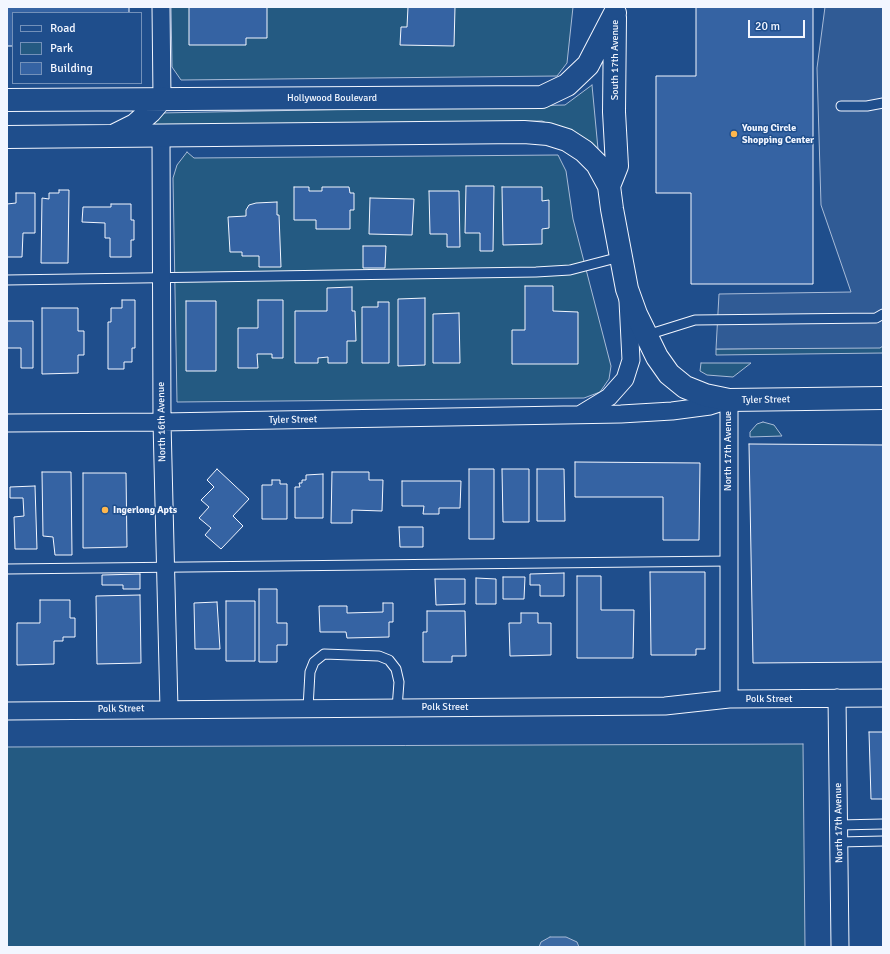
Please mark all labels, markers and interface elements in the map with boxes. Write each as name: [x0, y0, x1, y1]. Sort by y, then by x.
legend: [12, 12, 142, 84]
scale bar: [750, 12, 807, 38]
text: 20 m: [755, 19, 780, 34]
street label: South 17th Avenue: [609, 20, 621, 100]
text: Road: [50, 21, 76, 36]
text: Park: [50, 41, 73, 56]
text: Building: [50, 61, 93, 76]
street label: Hollywood Boulevard: [287, 92, 377, 104]
place label: Young Circle Shopping Center: [742, 122, 814, 146]
marker: Young Circle Shopping Center: [729, 129, 739, 139]
street label: North 16th Avenue: [155, 382, 169, 462]
street label: Tyler Street: [742, 394, 790, 406]
street label: North 17th Avenue: [722, 411, 734, 491]
street label: Tyler Street: [269, 414, 317, 426]
place label: Ingerlong Apts: [113, 504, 177, 516]
marker: Ingerlong Apts: [100, 505, 110, 515]
street label: Polk Street: [746, 693, 792, 705]
street label: Polk Street: [422, 701, 468, 713]
street label: Polk Street: [97, 703, 145, 715]
street label: North 17th Avenue: [832, 783, 846, 863]

